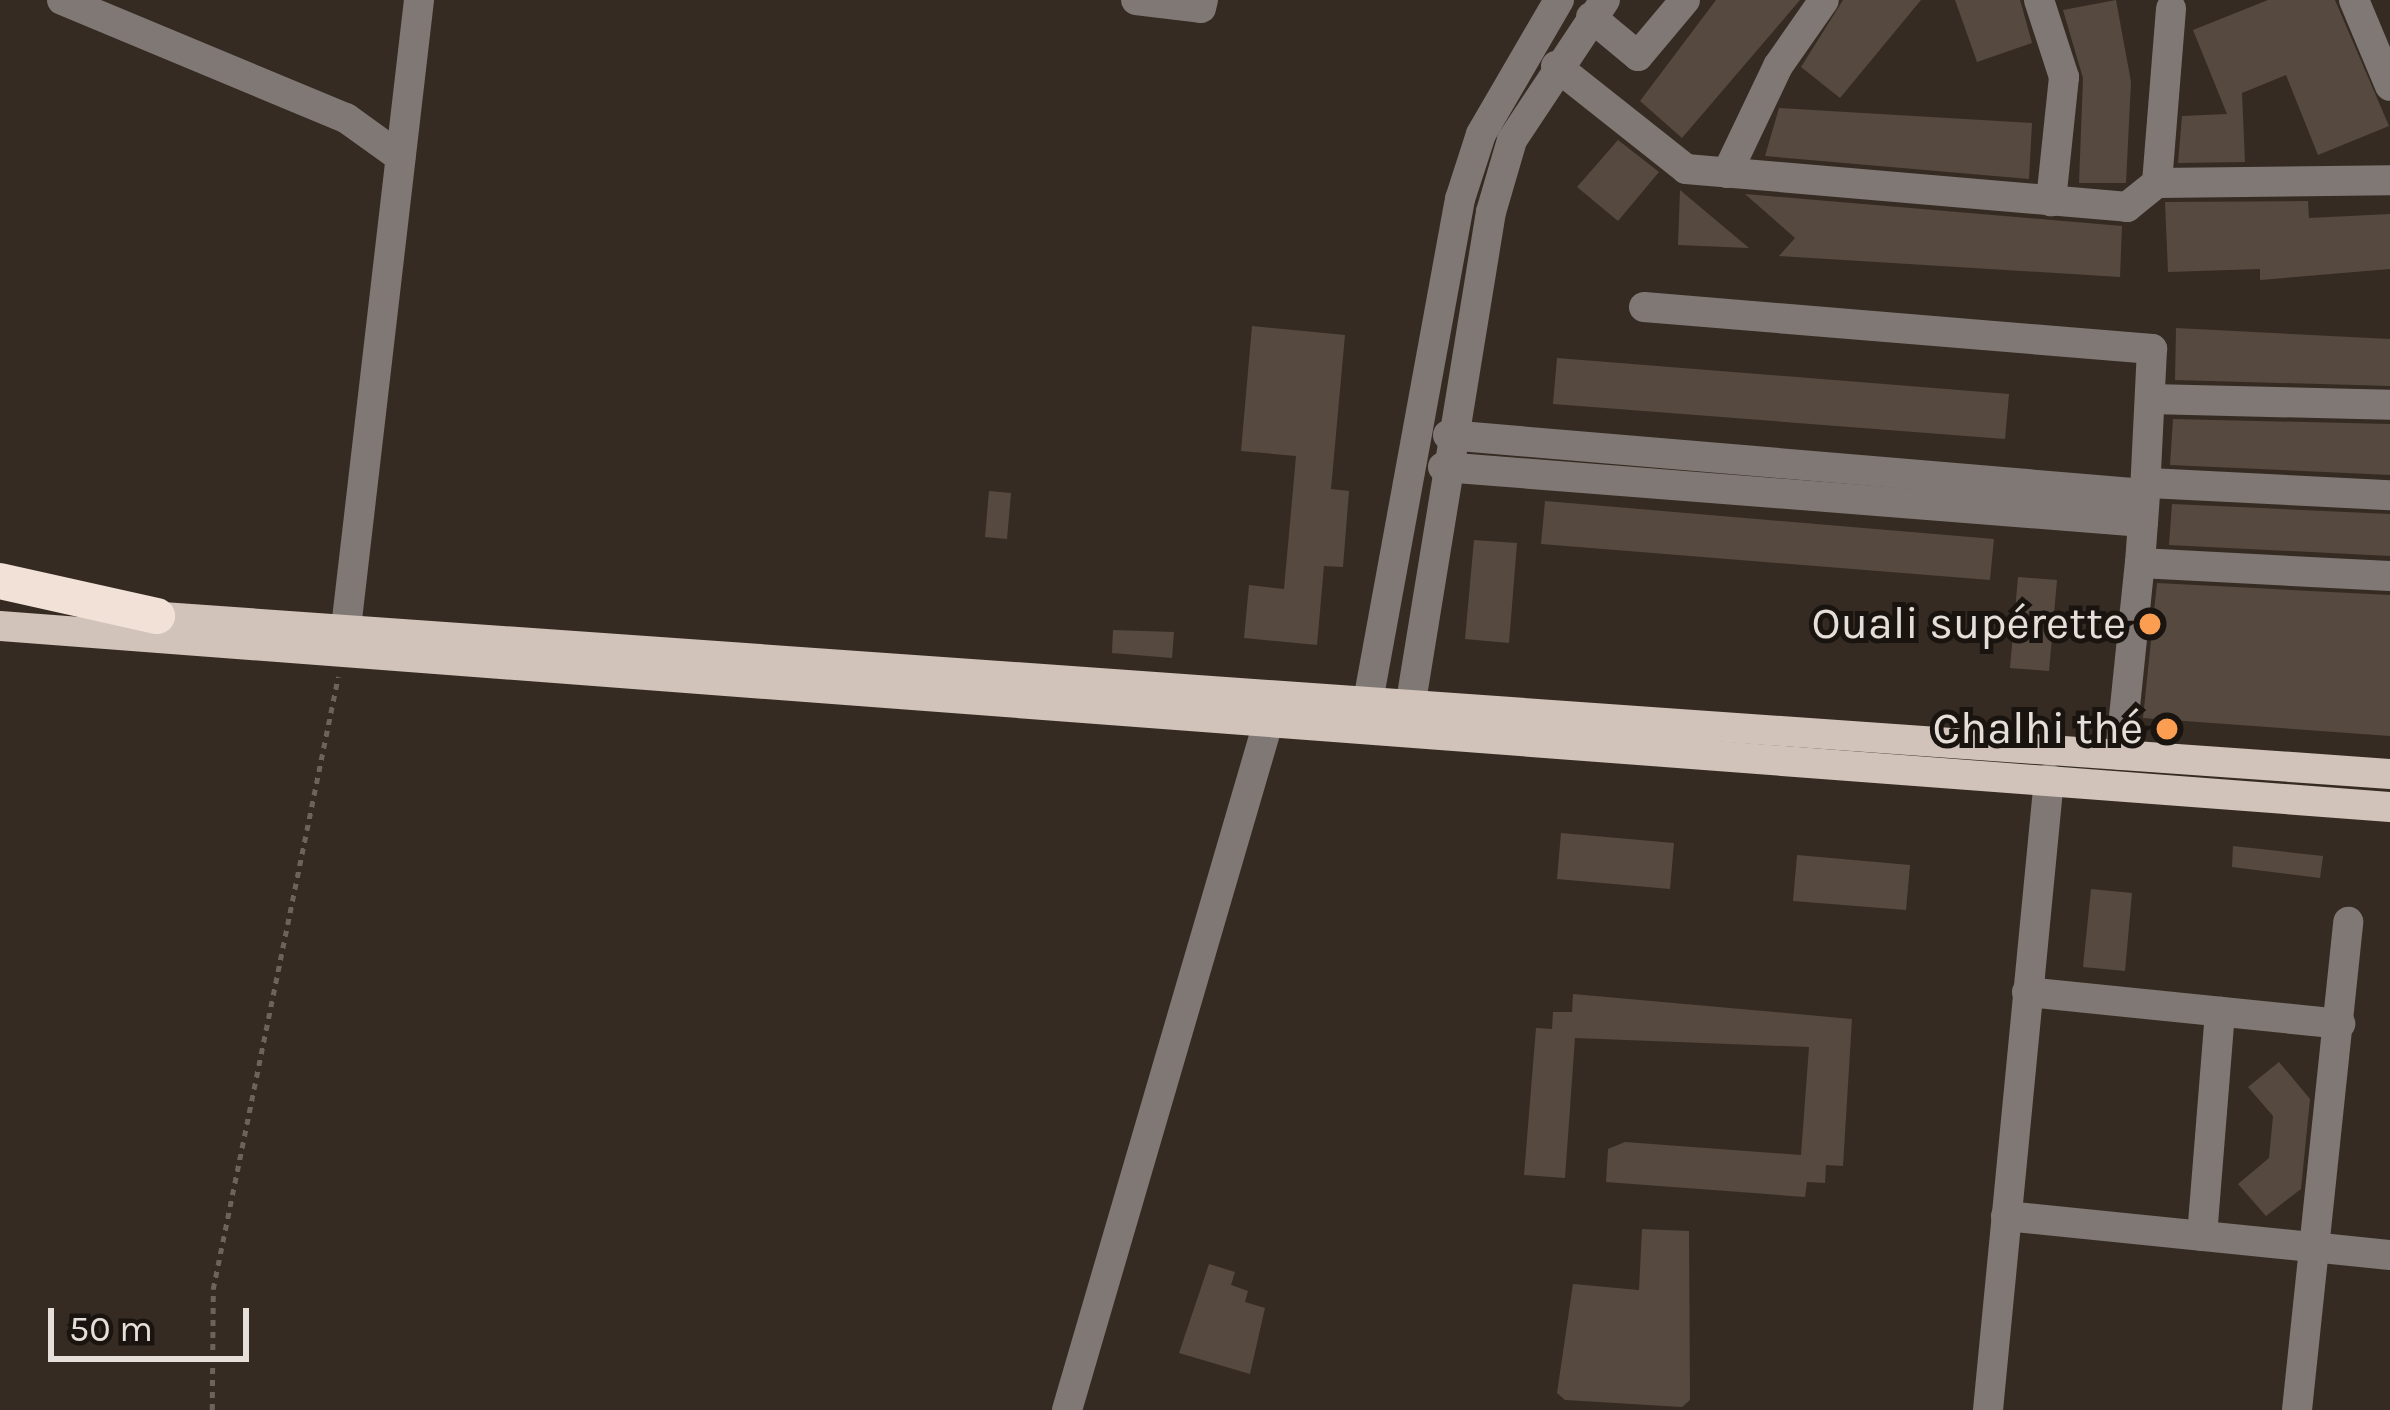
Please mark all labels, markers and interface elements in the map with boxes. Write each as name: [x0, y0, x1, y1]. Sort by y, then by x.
place label: Ouali supérette: [1812, 597, 2126, 651]
marker: Ouali supérette: [2137, 611, 2163, 637]
place label: Chalhi thé: [1932, 702, 2143, 756]
marker: Chalhi thé: [2154, 716, 2180, 742]
scale bar: [54, 1284, 255, 1358]
text: 50 m: [69, 1308, 153, 1350]

